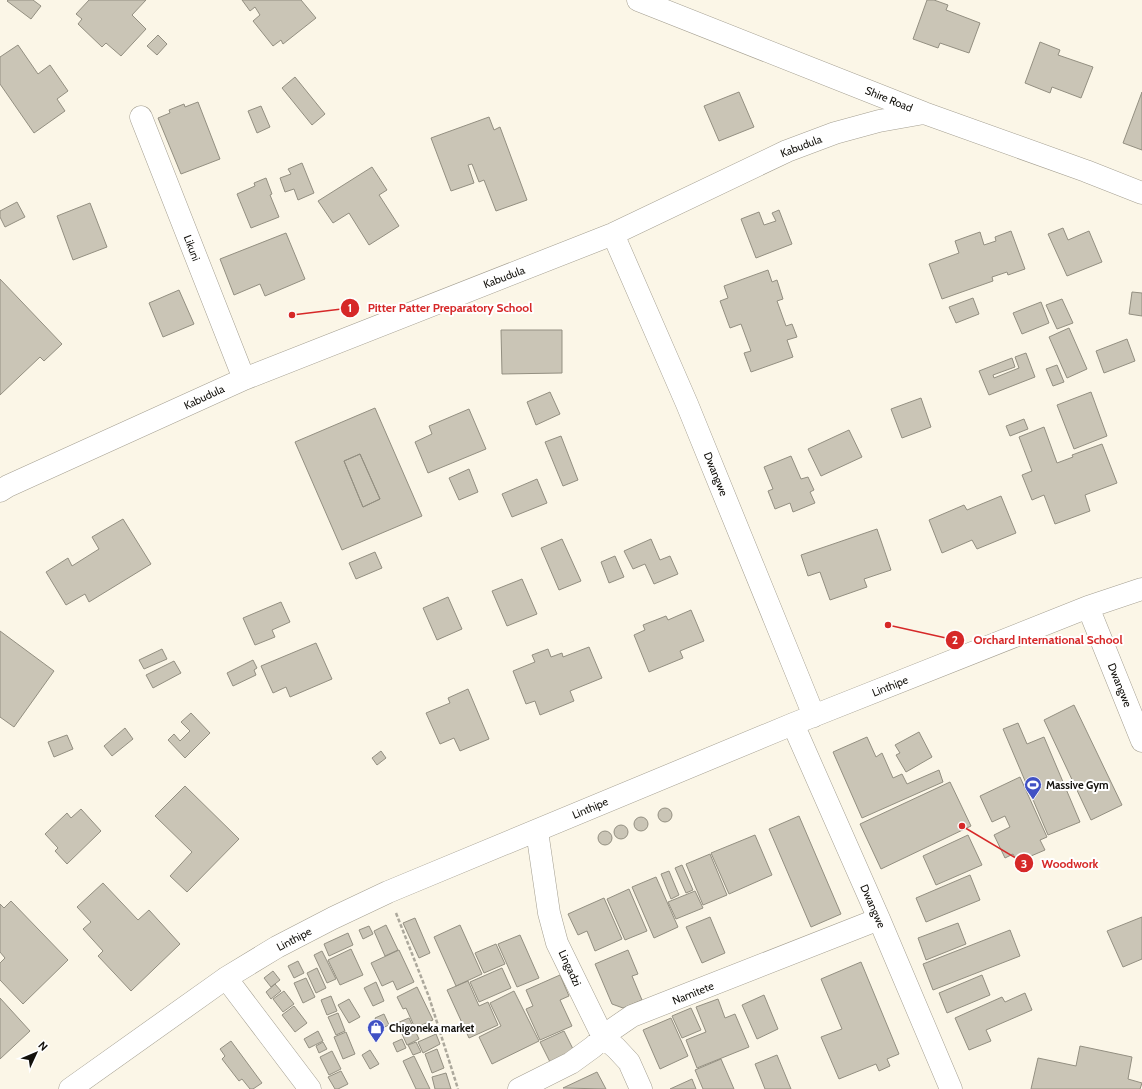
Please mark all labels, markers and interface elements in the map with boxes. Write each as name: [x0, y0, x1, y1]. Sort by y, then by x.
street label: Shire Road: [863, 83, 915, 115]
street label: Kabudula: [778, 131, 824, 160]
street label: Likuni: [181, 233, 203, 263]
street label: Kabudula: [481, 262, 527, 291]
callout: Pitter Patter Preparatory School: [340, 296, 541, 320]
text: 1: [348, 300, 352, 315]
text: Pitter Patter Preparatory School: [368, 300, 532, 315]
street label: Kabudula: [181, 381, 227, 412]
street label: Dwangwe: [701, 450, 731, 498]
callout: Orchard International School: [945, 628, 1130, 652]
text: 2: [952, 632, 958, 647]
text: Orchard International School: [973, 632, 1123, 647]
street label: Dwangwe: [1105, 661, 1135, 709]
street label: Linthipe: [870, 672, 910, 700]
sports icon: Massive Gym: [1023, 775, 1043, 800]
place label: Massive Gym: [1046, 778, 1109, 792]
street label: Linthipe: [570, 794, 610, 822]
callout: Woodwork: [1014, 851, 1107, 875]
text: 3: [1021, 856, 1027, 871]
text: Woodwork: [1042, 856, 1099, 871]
street label: Dwangwe: [857, 882, 889, 930]
street label: Linthipe: [274, 924, 314, 954]
street label: Lingadzi: [556, 948, 584, 988]
street label: Namitete: [670, 978, 716, 1008]
shop icon: Chigoneka market: [366, 1018, 386, 1043]
place label: Chigoneka market: [389, 1021, 475, 1035]
north arrow: [16, 1033, 56, 1073]
text: N: [35, 1038, 51, 1054]

